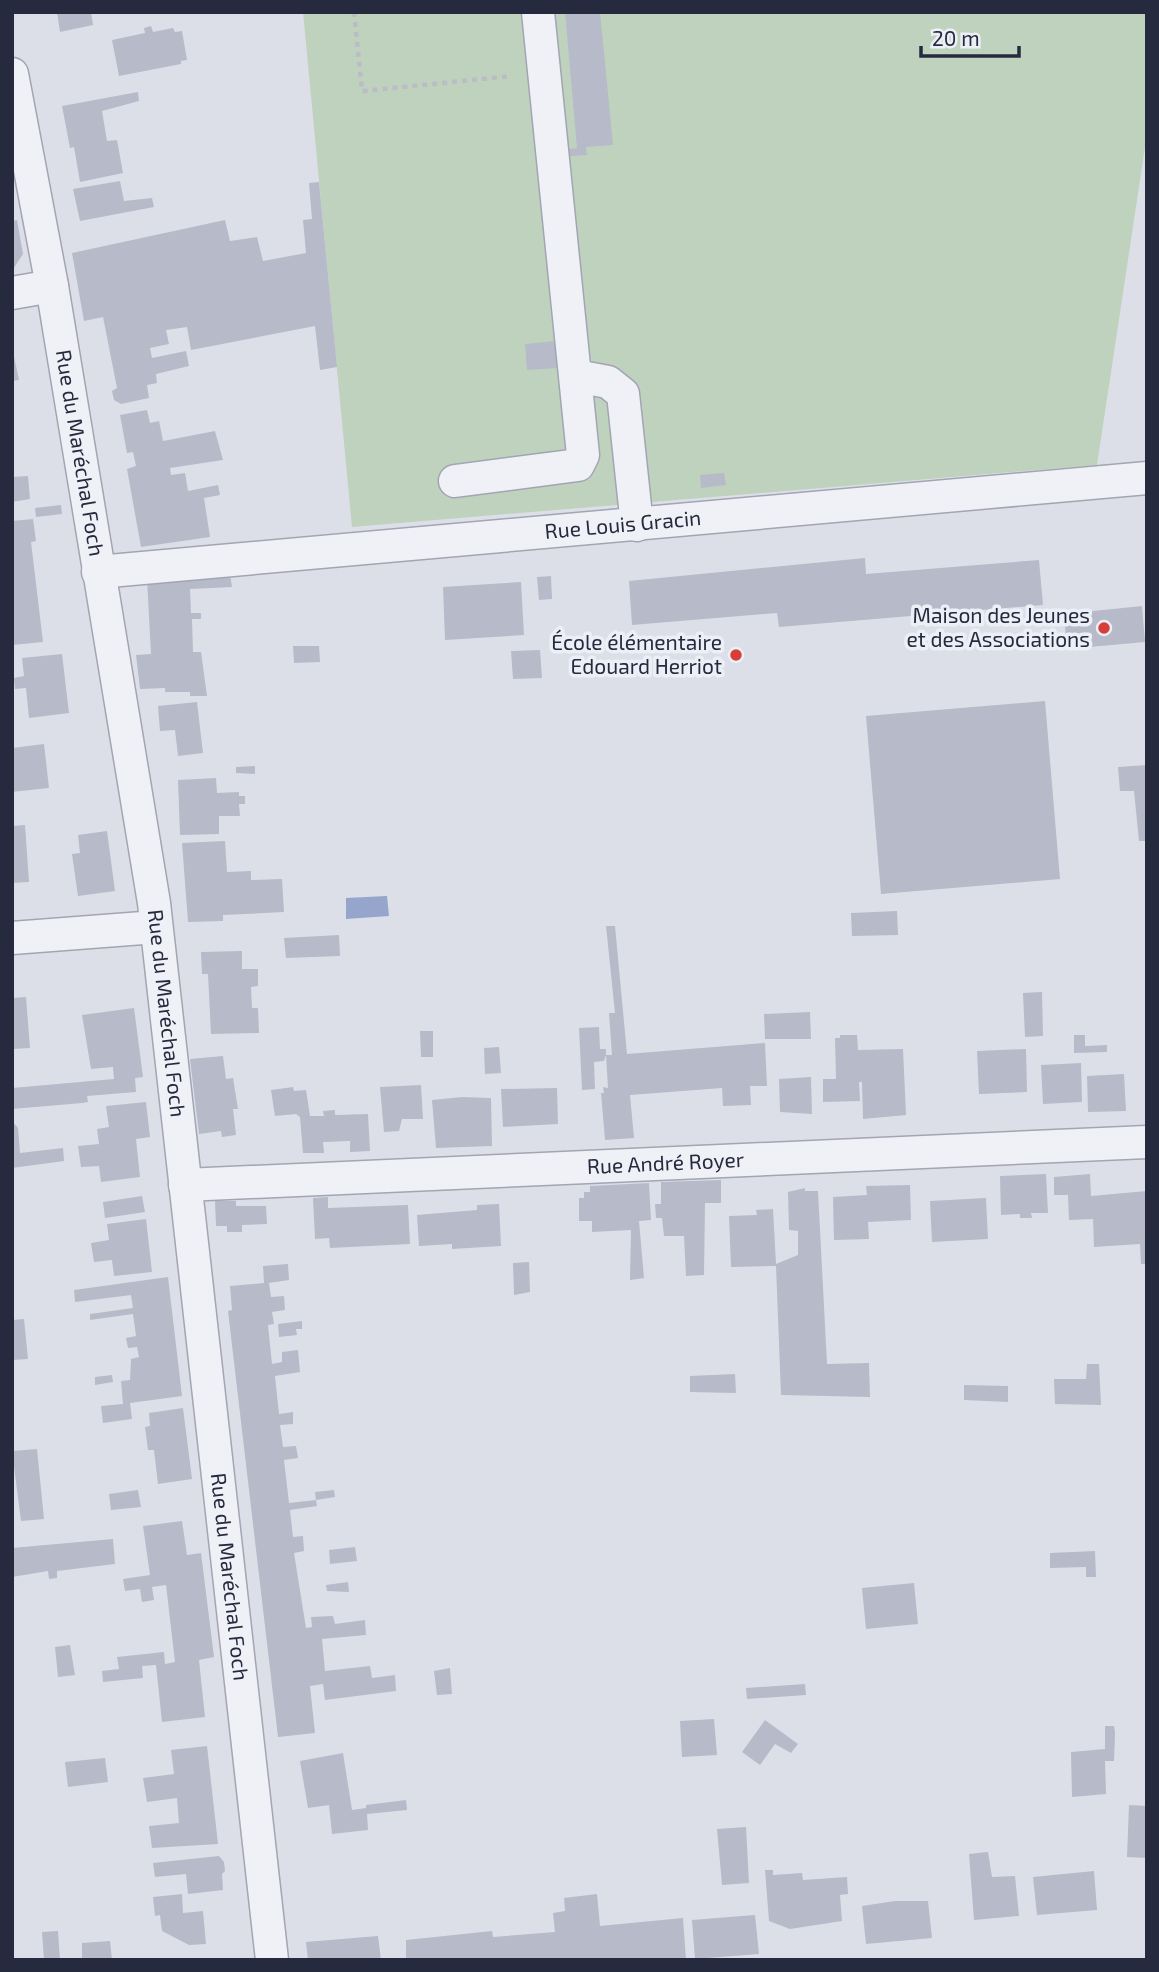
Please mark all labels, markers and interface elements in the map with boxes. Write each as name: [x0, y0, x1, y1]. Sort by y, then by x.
scale bar: [921, 14, 1019, 58]
text: 20 m: [932, 25, 980, 50]
street label: Rue du Maréchal Foch: [52, 348, 110, 558]
street label: Rue Louis Gracin: [543, 504, 702, 543]
place label: Maison des Jeunes et des Associations: [907, 602, 1090, 651]
marker: Maison des Jeunes et des Associations: [1096, 620, 1112, 636]
place label: École élémentaire Edouard Herriot: [551, 629, 722, 678]
marker: École élémentaire Edouard Herriot: [728, 647, 744, 663]
street label: Rue du Maréchal Foch: [144, 908, 192, 1118]
street label: Rue André Royer: [586, 1146, 745, 1178]
street label: Rue du Maréchal Foch: [207, 1471, 255, 1682]

